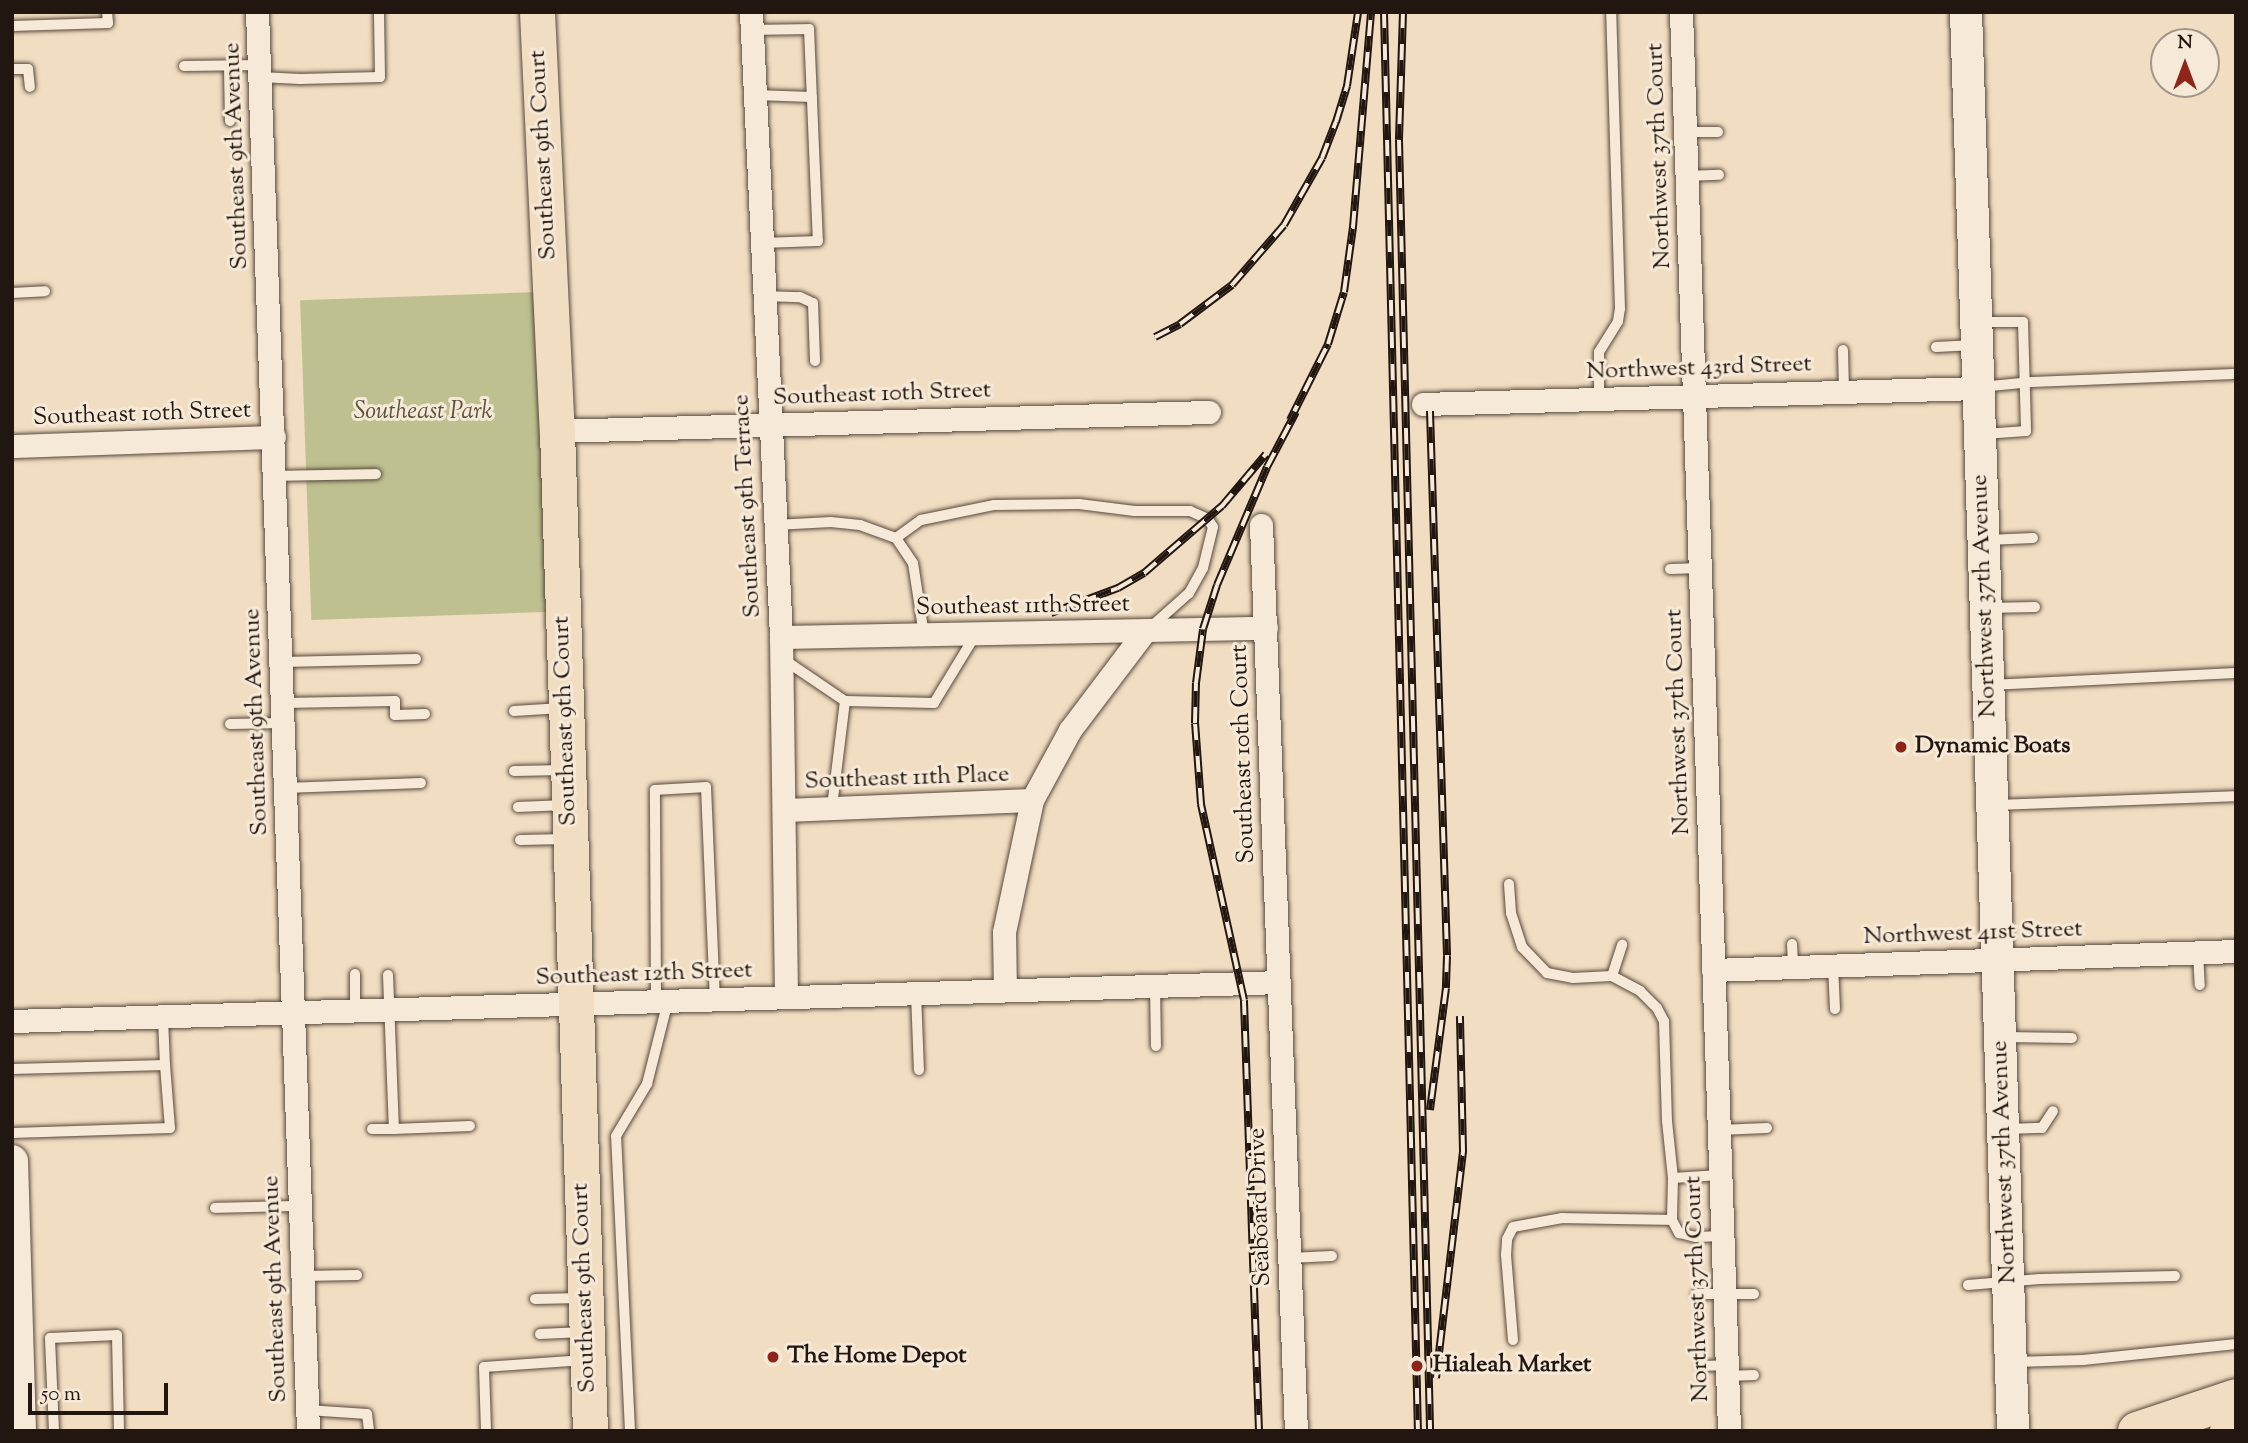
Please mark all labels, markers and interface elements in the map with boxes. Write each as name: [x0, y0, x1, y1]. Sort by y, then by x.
north arrow: [2150, 28, 2220, 98]
text: N: [2177, 30, 2193, 57]
street label: Southeast 9th Avenue: [219, 42, 255, 270]
street label: Northwest 37th Court: [1642, 42, 1678, 270]
street label: Southeast 9th Court: [524, 49, 564, 261]
street label: Northwest 43rd Street: [1586, 351, 1812, 387]
street label: Southeast 10th Street: [772, 377, 992, 413]
street label: Southeast 9th Terrace: [728, 393, 768, 619]
street label: Southeast 10th Street: [32, 397, 252, 433]
park label: Southeast Park: [354, 399, 492, 427]
street label: Northwest 37th Avenue: [1966, 474, 2004, 718]
street label: Southeast 11th Street: [916, 591, 1130, 623]
street label: Southeast 9th Avenue: [239, 608, 275, 836]
street label: Northwest 37th Court: [1661, 608, 1697, 836]
street label: Southeast 9th Court: [548, 616, 584, 826]
street label: Southeast 10th Court: [1226, 644, 1262, 864]
place label: Dynamic Boats: [1915, 733, 2070, 761]
marker: Dynamic Boats: [1893, 739, 1909, 755]
street label: Southeast 11th Place: [804, 761, 1010, 797]
street label: Northwest 41st Street: [1863, 916, 2083, 952]
street label: Southeast 12th Street: [535, 957, 753, 993]
street label: Northwest 37th Avenue: [1986, 1040, 2024, 1284]
street label: Seaboard Drive: [1244, 1127, 1278, 1287]
street label: Southeast 9th Avenue: [258, 1175, 294, 1403]
street label: Northwest 37th Court: [1680, 1175, 1716, 1403]
street label: Southeast 9th Court: [567, 1183, 603, 1393]
place label: The Home Depot: [787, 1343, 967, 1371]
marker: The Home Depot: [765, 1349, 781, 1365]
place label: Hialeah Market: [1433, 1352, 1591, 1380]
marker: Hialeah Market: [1407, 1356, 1427, 1376]
scale bar: [32, 1370, 172, 1414]
text: 50 m: [41, 1380, 81, 1410]

